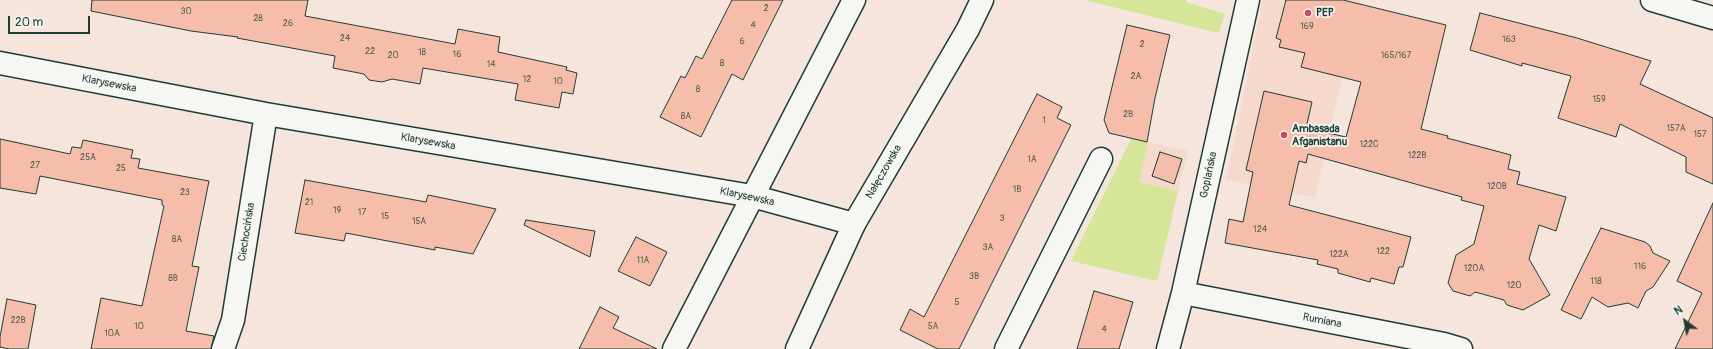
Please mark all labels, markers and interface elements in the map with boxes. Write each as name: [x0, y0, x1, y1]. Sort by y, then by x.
house number: 2: [763, 4, 769, 14]
place label: PEP: [1316, 6, 1334, 20]
house number: 30: [180, 7, 192, 17]
scale bar: [10, 8, 92, 34]
marker: PEP: [1303, 8, 1313, 18]
house number: 28: [253, 14, 263, 24]
text: 20 m: [15, 15, 43, 30]
house number: 26: [283, 19, 293, 29]
house number: 4: [750, 21, 756, 31]
house number: 169: [1300, 22, 1314, 32]
house number: 24: [340, 34, 350, 44]
house number: 163: [1502, 35, 1516, 45]
house number: 6: [739, 37, 745, 47]
house number: 2: [1139, 40, 1145, 50]
house number: 22: [365, 47, 375, 57]
house number: 18: [418, 48, 426, 58]
house number: 16: [453, 50, 461, 60]
house number: 20: [387, 51, 399, 61]
house number: 165/167: [1381, 51, 1411, 61]
house number: 8: [720, 59, 724, 69]
house number: 14: [487, 60, 495, 70]
street label: Klarysewska: [81, 72, 137, 96]
house number: 2A: [1131, 72, 1141, 82]
house number: 12: [523, 75, 531, 85]
house number: 10: [553, 77, 563, 87]
house number: 8: [696, 85, 700, 95]
house number: 159: [1592, 95, 1606, 105]
house number: 2B: [1123, 110, 1133, 120]
house number: 8A: [681, 112, 691, 122]
house number: 1: [1042, 116, 1046, 126]
place label: Ambasada Afganistanu: [1292, 122, 1347, 148]
house number: 157A: [1667, 124, 1685, 134]
marker: Ambasada Afganistanu: [1279, 130, 1289, 140]
house number: 157: [1693, 130, 1707, 140]
street label: Klarysewska: [400, 131, 456, 153]
house number: 122C: [1359, 140, 1379, 150]
street label: Nałęczowska: [863, 143, 905, 201]
street label: Goplańska: [1198, 151, 1220, 199]
house number: 122B: [1408, 151, 1426, 161]
house number: 25A: [80, 153, 96, 163]
house number: 1A: [1027, 155, 1037, 165]
house number: 27: [30, 161, 40, 171]
house number: 25: [116, 164, 126, 174]
house number: 120B: [1487, 182, 1507, 192]
street label: Klarysewska: [719, 185, 775, 209]
house number: 1B: [1013, 185, 1021, 195]
house number: 23: [180, 188, 190, 198]
house number: 21: [305, 198, 313, 208]
street label: Ciechocińska: [236, 202, 258, 262]
house number: 19: [333, 206, 341, 216]
house number: 17: [358, 208, 366, 218]
house number: 15: [381, 212, 389, 222]
house number: 3: [999, 214, 1005, 224]
house number: 15A: [412, 217, 426, 227]
house number: 124: [1253, 225, 1267, 235]
house number: 8A: [172, 235, 182, 245]
house number: 3A: [983, 243, 993, 253]
house number: 122: [1376, 247, 1390, 257]
house number: 122A: [1329, 250, 1349, 260]
house number: 11A: [637, 256, 649, 266]
house number: 116: [1634, 262, 1646, 272]
house number: 120A: [1464, 264, 1484, 274]
house number: 3B: [969, 272, 979, 282]
house number: 8B: [168, 274, 178, 284]
house number: 118: [1590, 277, 1602, 287]
house number: 120: [1507, 281, 1521, 291]
house number: 5: [955, 298, 959, 308]
north arrow: [1665, 301, 1705, 341]
text: N: [1672, 303, 1685, 318]
street label: Rumiana: [1301, 311, 1343, 331]
house number: 22B: [10, 316, 26, 326]
house number: 10: [134, 322, 144, 332]
house number: 5A: [928, 322, 938, 332]
house number: 4: [1101, 325, 1107, 335]
house number: 10A: [104, 329, 120, 339]

